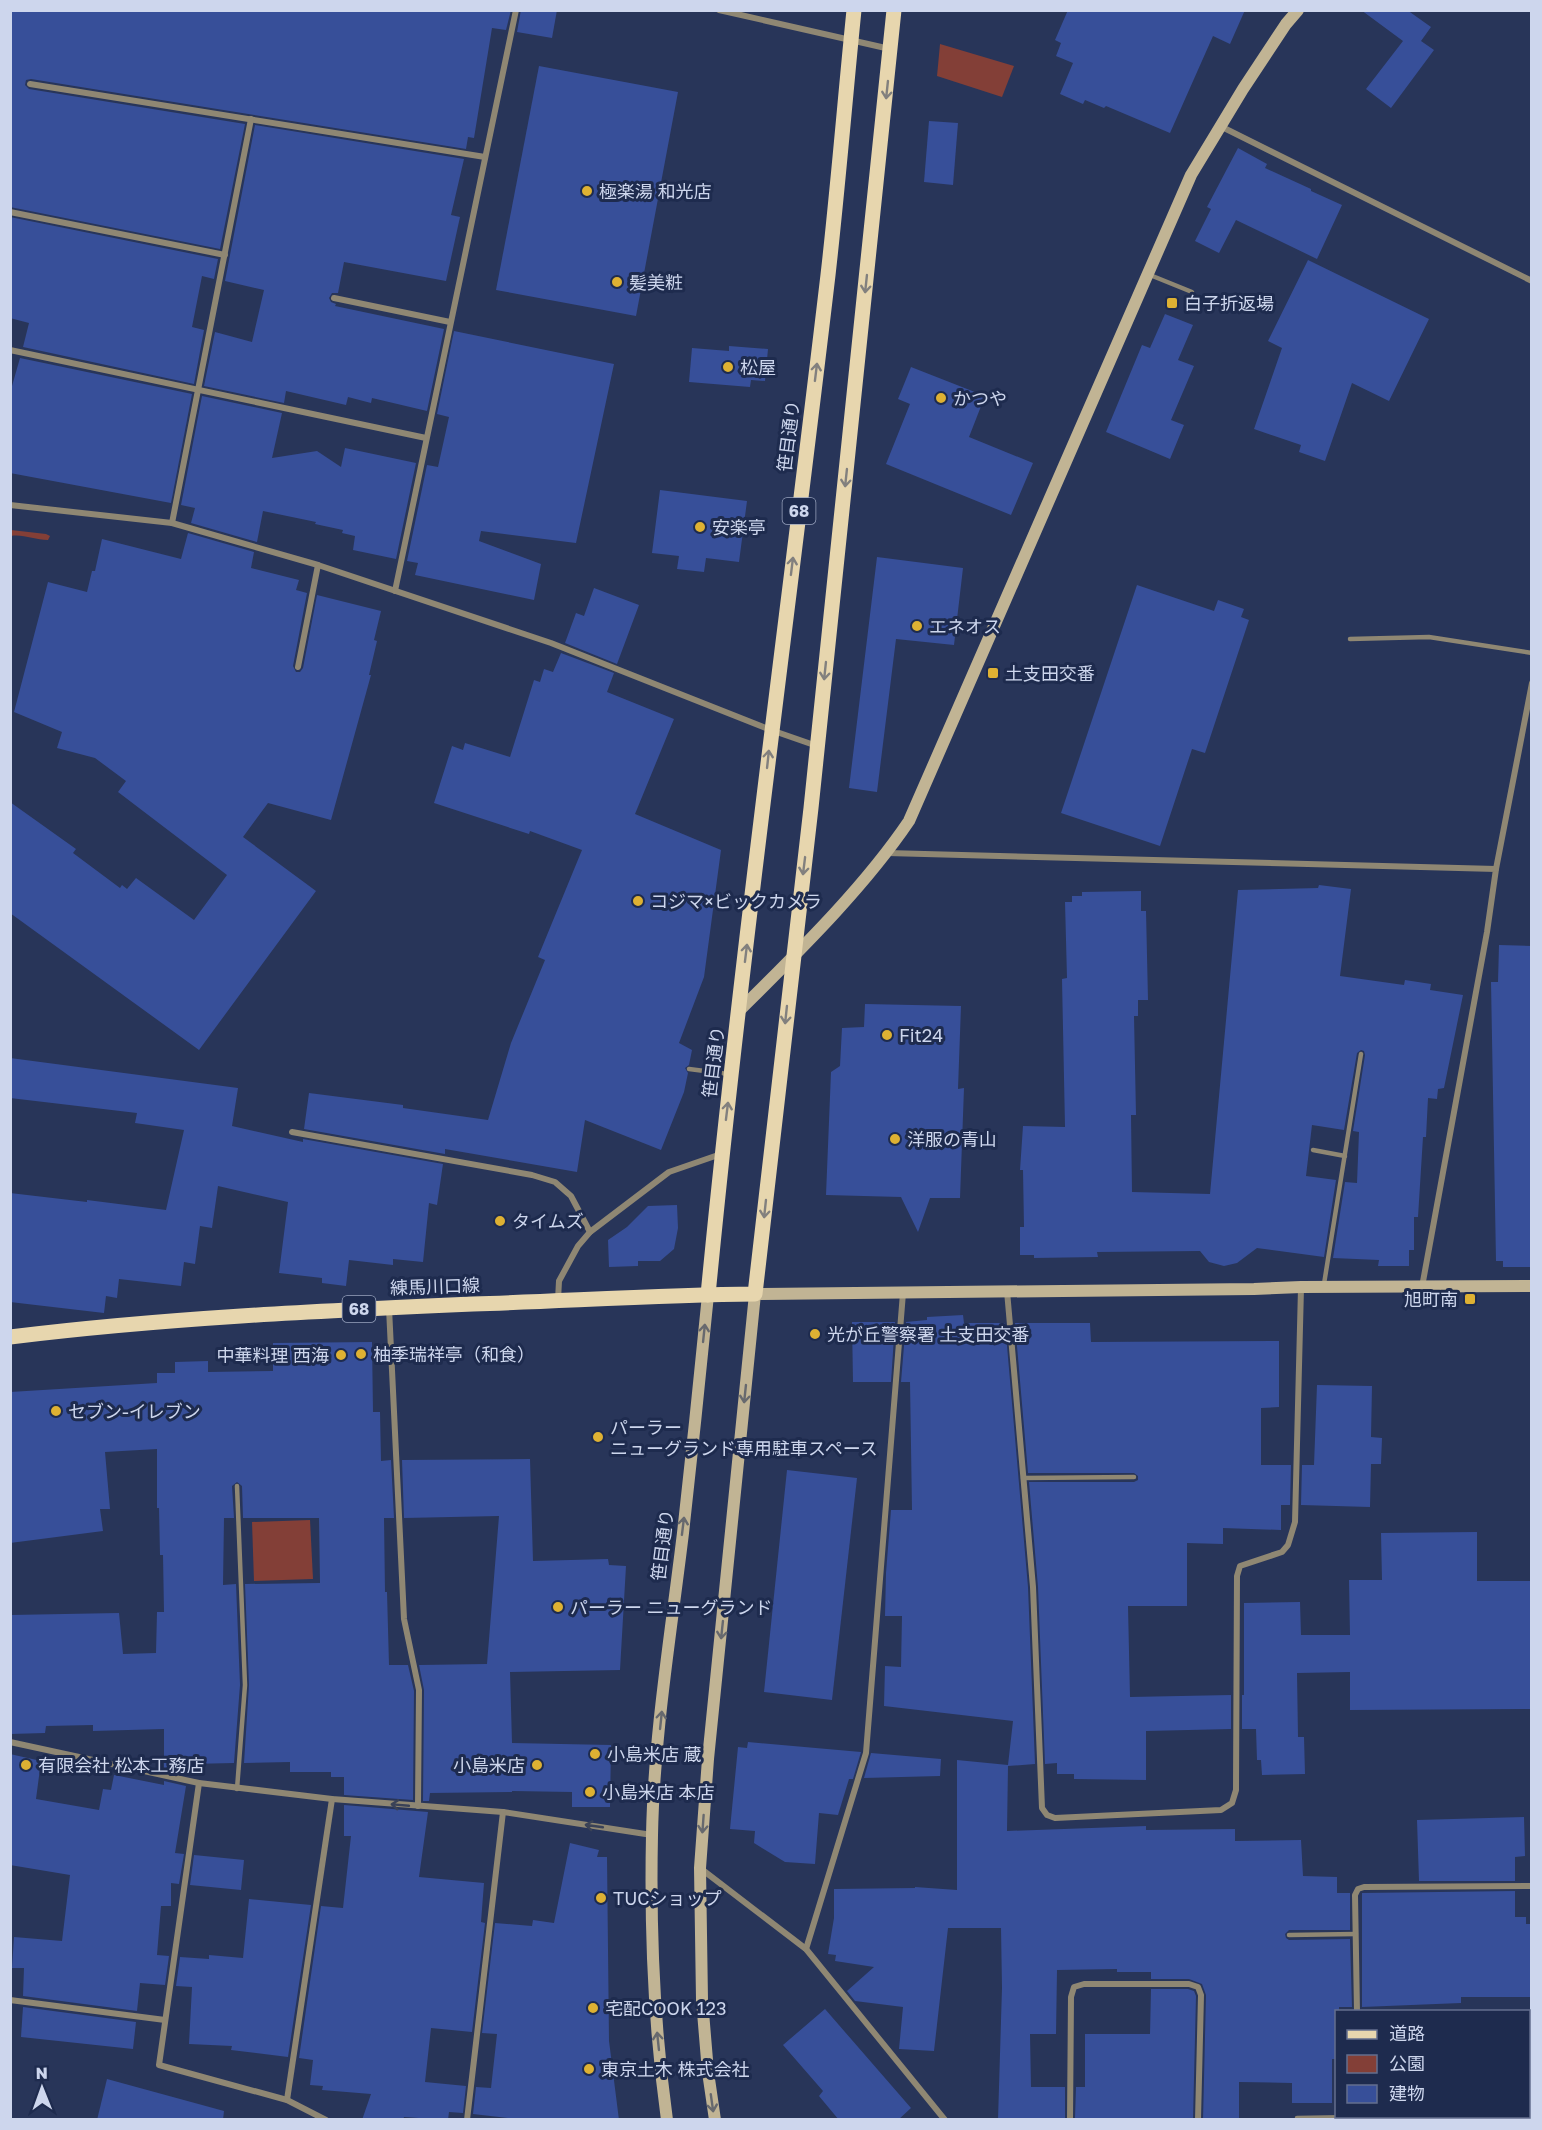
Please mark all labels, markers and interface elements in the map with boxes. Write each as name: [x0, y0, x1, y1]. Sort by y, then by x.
one-way arrow: [881, 79, 892, 99]
place label: 極楽湯 和光店: [599, 180, 712, 202]
marker: 極楽湯 和光店: [580, 184, 594, 198]
place label: 髪美粧: [629, 271, 683, 293]
one-way arrow: [861, 273, 872, 293]
marker: 髪美粧: [610, 275, 624, 289]
place label: 白子折返場: [1184, 292, 1274, 314]
marker: 白子折返場: [1165, 296, 1179, 310]
place label: 松屋: [740, 356, 776, 378]
marker: 松屋: [721, 360, 735, 374]
one-way arrow: [811, 363, 822, 382]
place label: かつや: [953, 387, 1007, 409]
marker: かつや: [934, 391, 948, 405]
street label: 笹目通り: [773, 399, 803, 473]
one-way arrow: [840, 467, 851, 487]
road number: 68: [782, 498, 816, 524]
place label: 安楽亭: [712, 516, 766, 538]
marker: 安楽亭: [693, 520, 707, 534]
one-way arrow: [787, 556, 798, 576]
place label: エネオス: [929, 615, 1001, 637]
marker: エネオス: [910, 619, 924, 633]
one-way arrow: [819, 661, 830, 681]
place label: 土支田交番: [1005, 662, 1095, 684]
marker: 土支田交番: [986, 666, 1000, 680]
one-way arrow: [763, 750, 774, 769]
one-way arrow: [798, 856, 809, 875]
place label: コジマ×ビックカメラ: [650, 890, 822, 912]
marker: コジマ×ビックカメラ: [631, 894, 645, 908]
one-way arrow: [740, 943, 751, 963]
one-way arrow: [781, 1004, 792, 1024]
place label: Fit24: [899, 1024, 943, 1046]
street label: 笹目通り: [698, 1025, 728, 1099]
marker: Fit24: [880, 1028, 894, 1042]
one-way arrow: [722, 1102, 733, 1121]
place label: 洋服の青山: [907, 1128, 997, 1150]
marker: 洋服の青山: [888, 1132, 902, 1146]
one-way arrow: [759, 1198, 770, 1218]
place label: タイムズ: [512, 1210, 584, 1232]
marker: タイムズ: [493, 1214, 507, 1228]
street label: 練馬川口線: [390, 1273, 480, 1299]
place label: 旭町南: [1404, 1288, 1458, 1310]
marker: 旭町南: [1463, 1292, 1477, 1306]
road number: 68: [342, 1296, 376, 1322]
one-way arrow: [699, 1323, 710, 1343]
place label: 光が丘警察署 土支田交番: [827, 1323, 1030, 1345]
marker: 光が丘警察署 土支田交番: [808, 1327, 822, 1341]
place label: 柚季瑞祥亭（和食）: [373, 1343, 535, 1365]
place label: 中華料理 西海: [217, 1344, 329, 1366]
marker: 柚季瑞祥亭（和食）: [354, 1347, 368, 1361]
marker: 中華料理 西海: [334, 1348, 348, 1362]
one-way arrow: [739, 1384, 750, 1404]
place label: セブン-イレブン: [68, 1400, 201, 1422]
marker: セブン-イレブン: [49, 1404, 63, 1418]
place label: パーラー ニューグランド専用駐車スペース: [610, 1416, 878, 1459]
marker: パーラー ニューグランド専用駐車スペース: [591, 1430, 605, 1444]
street label: 笹目通り: [647, 1508, 677, 1582]
one-way arrow: [678, 1517, 689, 1537]
place label: パーラー ニューグランド: [570, 1596, 773, 1618]
marker: パーラー ニューグランド: [551, 1600, 565, 1614]
one-way arrow: [716, 1620, 727, 1640]
one-way arrow: [655, 1711, 666, 1731]
place label: 小島米店 蔵: [607, 1743, 702, 1765]
marker: 小島米店 蔵: [588, 1747, 602, 1761]
place label: 有限会社 松本工務店: [38, 1754, 205, 1776]
place label: 小島米店: [453, 1754, 525, 1776]
marker: 有限会社 松本工務店: [19, 1758, 33, 1772]
marker: 小島米店: [530, 1758, 544, 1772]
place label: 小島米店 本店: [602, 1781, 715, 1803]
marker: 小島米店 本店: [583, 1785, 597, 1799]
one-way arrow: [391, 1799, 411, 1810]
one-way arrow: [697, 1814, 708, 1834]
one-way arrow: [585, 1820, 604, 1831]
place label: TUCショップ: [613, 1887, 722, 1909]
marker: TUCショップ: [594, 1891, 608, 1905]
place label: 宅配COOK 123: [605, 1997, 727, 2019]
marker: 宅配COOK 123: [586, 2001, 600, 2015]
legend: [1335, 2010, 1530, 2118]
text: 道路: [1389, 2022, 1425, 2044]
one-way arrow: [652, 2031, 663, 2051]
text: 公園: [1389, 2052, 1425, 2074]
north arrow: [12, 2058, 72, 2118]
place label: 東京土木 株式会社: [601, 2058, 750, 2080]
marker: 東京土木 株式会社: [582, 2062, 596, 2076]
text: N: [35, 2063, 48, 2083]
text: 建物: [1389, 2082, 1425, 2104]
one-way arrow: [707, 2092, 718, 2112]

